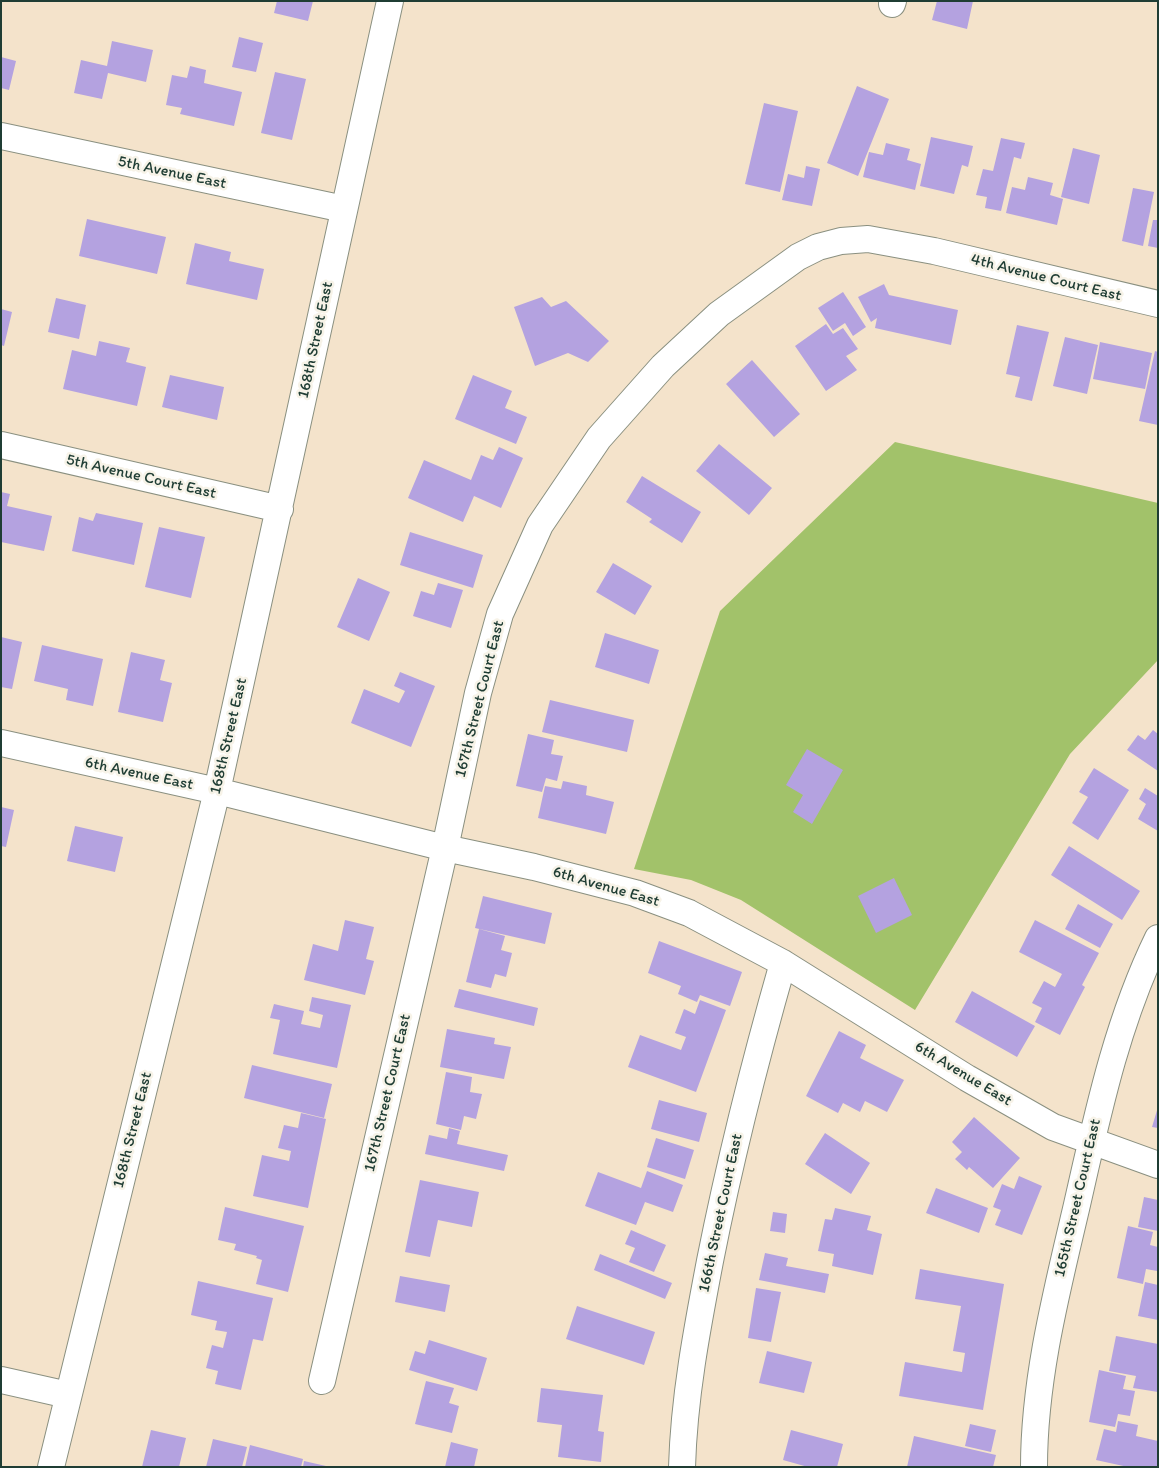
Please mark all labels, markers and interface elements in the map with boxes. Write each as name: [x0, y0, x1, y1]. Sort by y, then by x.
street label: 5th Avenue East: [116, 152, 228, 194]
street label: 4th Avenue Court East: [969, 250, 1123, 306]
street label: 168th Street East: [294, 280, 338, 400]
street label: 5th Avenue Court East: [64, 450, 218, 504]
street label: 167th Street Court East: [451, 619, 509, 779]
street label: 168th Street East: [206, 676, 252, 796]
street label: 6th Avenue East: [83, 753, 195, 795]
street label: 6th Avenue East: [550, 863, 662, 911]
street label: 167th Street Court East: [361, 1012, 415, 1174]
street label: 6th Avenue East: [911, 1037, 1015, 1111]
street label: 168th Street East: [109, 1070, 157, 1190]
street label: 165th Street Court East: [1050, 1117, 1106, 1279]
street label: 166th Street Court East: [695, 1132, 747, 1294]

